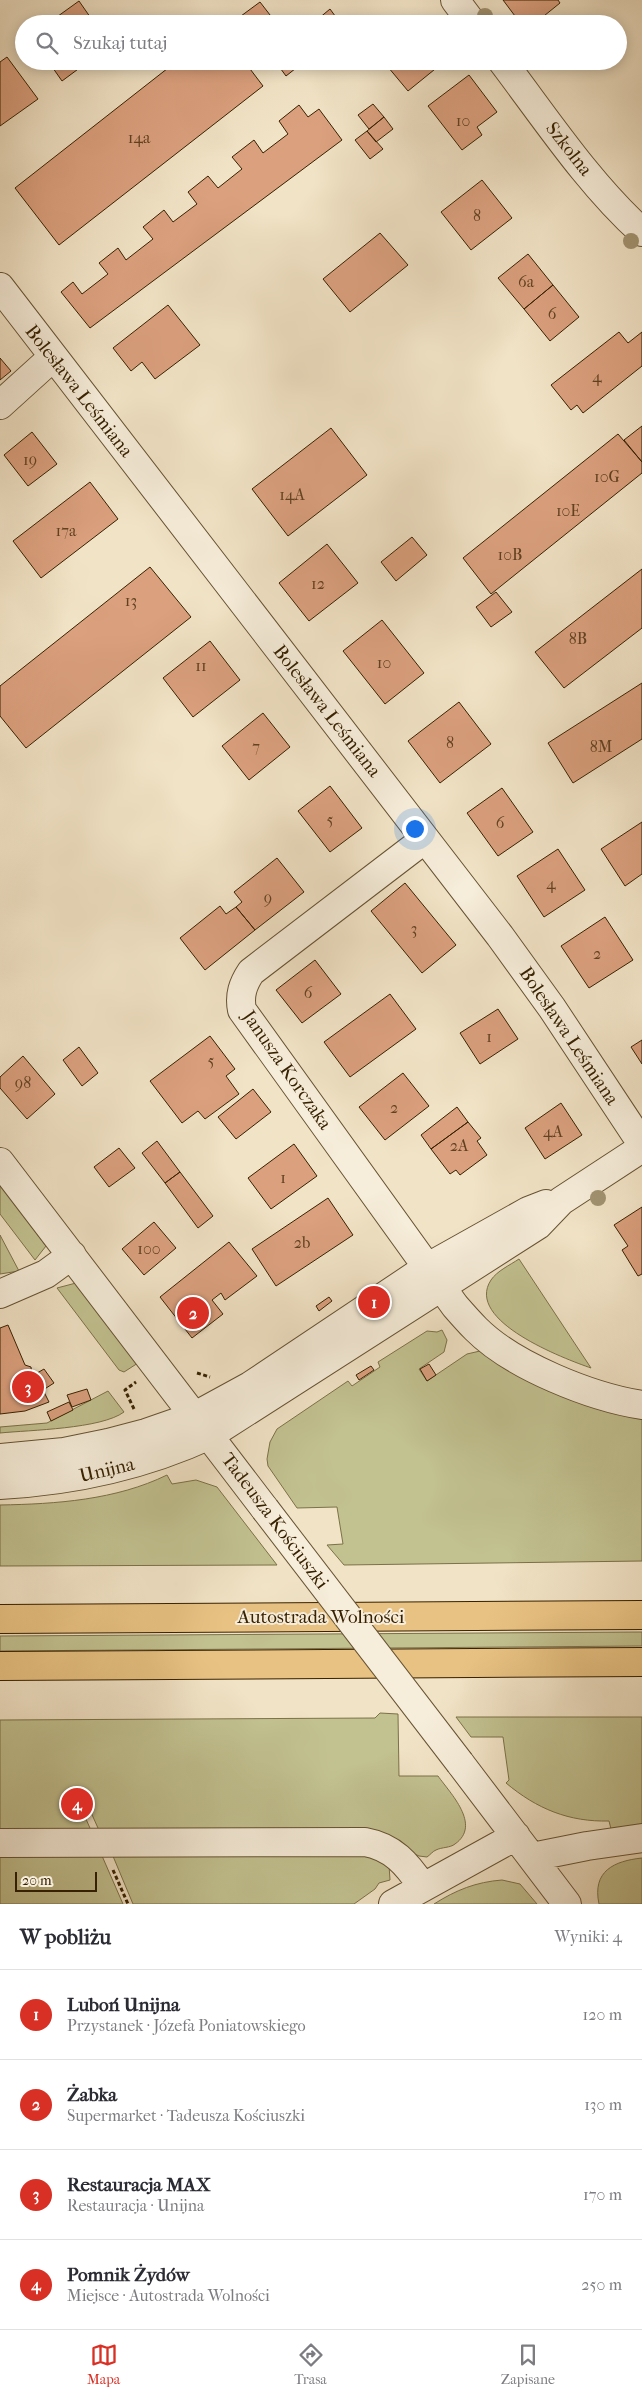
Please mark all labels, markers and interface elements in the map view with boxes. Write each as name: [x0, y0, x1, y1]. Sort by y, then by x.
search box: [15, 15, 627, 70]
icon: search: [33, 29, 61, 57]
text: Szukaj tutaj: [73, 32, 167, 54]
house number: 10: [456, 111, 470, 130]
street label: Szkolna: [541, 118, 597, 180]
house number: 14a: [128, 128, 151, 147]
house number: 8: [473, 206, 481, 225]
house number: 6a: [518, 272, 535, 291]
house number: 6: [548, 304, 557, 323]
street label: Bolesława Leśmiana: [21, 321, 138, 462]
house number: 4: [592, 367, 602, 386]
house number: 19: [23, 450, 37, 469]
house number: 10G: [594, 467, 620, 486]
house number: 14A: [279, 485, 305, 504]
house number: 10E: [556, 501, 580, 520]
house number: 17a: [56, 521, 77, 540]
house number: 10B: [498, 545, 522, 564]
house number: 12: [311, 574, 325, 593]
house number: 13: [125, 591, 137, 610]
house number: 8B: [569, 629, 587, 648]
street label: Bolesława Leśmiana: [269, 641, 386, 782]
house number: 10: [377, 653, 391, 672]
house number: 11: [195, 656, 207, 675]
house number: 8: [446, 733, 454, 752]
house number: 7: [252, 737, 260, 756]
house number: 8M: [590, 737, 613, 756]
house number: 5: [327, 810, 334, 829]
house number: 6: [496, 813, 505, 832]
your location: [402, 816, 428, 842]
house number: 4: [546, 874, 556, 893]
house number: 9: [264, 888, 272, 907]
house number: 3: [411, 919, 417, 938]
house number: 2: [593, 944, 601, 963]
street label: Bolesława Leśmiana: [515, 963, 623, 1109]
house number: 6: [304, 983, 313, 1002]
street label: Janusza Korczaka: [237, 1005, 336, 1134]
house number: 1: [486, 1027, 492, 1046]
house number: 5: [208, 1051, 215, 1070]
house number: 98: [15, 1073, 31, 1092]
house number: 2: [390, 1098, 398, 1117]
house number: 4A: [543, 1122, 564, 1141]
house number: 2A: [450, 1136, 469, 1155]
house number: 1: [280, 1168, 286, 1187]
house number: 2b: [294, 1233, 310, 1252]
house number: 100: [137, 1239, 161, 1258]
pin: 1: [358, 1283, 390, 1321]
pin: 2: [177, 1294, 209, 1332]
pin: 3: [12, 1368, 44, 1406]
street label: Tadeusza Kościuszki: [217, 1449, 333, 1594]
street label: Unijna: [77, 1453, 137, 1487]
street label: Autostrada Wolności: [237, 1606, 405, 1628]
pin: 4: [61, 1785, 93, 1823]
scale bar: [15, 1869, 98, 1892]
text: 20 m: [22, 1872, 52, 1889]
text: W pobliżu: [20, 1925, 111, 1949]
text: Wyniki: 4: [554, 1927, 622, 1946]
text: Luboń Unijna: [67, 1994, 180, 2016]
text: 1: [33, 2005, 39, 2024]
text: 120 m: [583, 2005, 622, 2024]
text: Przystanek · Józefa Poniatowskiego: [67, 2016, 306, 2035]
text: Żabka: [67, 2084, 117, 2106]
text: 2: [32, 2095, 40, 2114]
text: 130 m: [584, 2095, 622, 2114]
text: Supermarket · Tadeusza Kościuszki: [67, 2106, 305, 2125]
text: Restauracja MAX: [67, 2174, 211, 2196]
text: 3: [33, 2185, 39, 2204]
text: 170 m: [583, 2185, 622, 2204]
text: Restauracja · Unijna: [67, 2196, 204, 2215]
text: Pomnik Żydów: [67, 2264, 190, 2286]
text: 4: [31, 2275, 41, 2294]
text: 250 m: [581, 2275, 622, 2294]
text: Miejsce · Autostrada Wolności: [67, 2286, 270, 2305]
tab: Mapa: [87, 2341, 120, 2388]
tab: Trasa: [294, 2341, 327, 2388]
tab: Zapisane: [501, 2341, 555, 2388]

